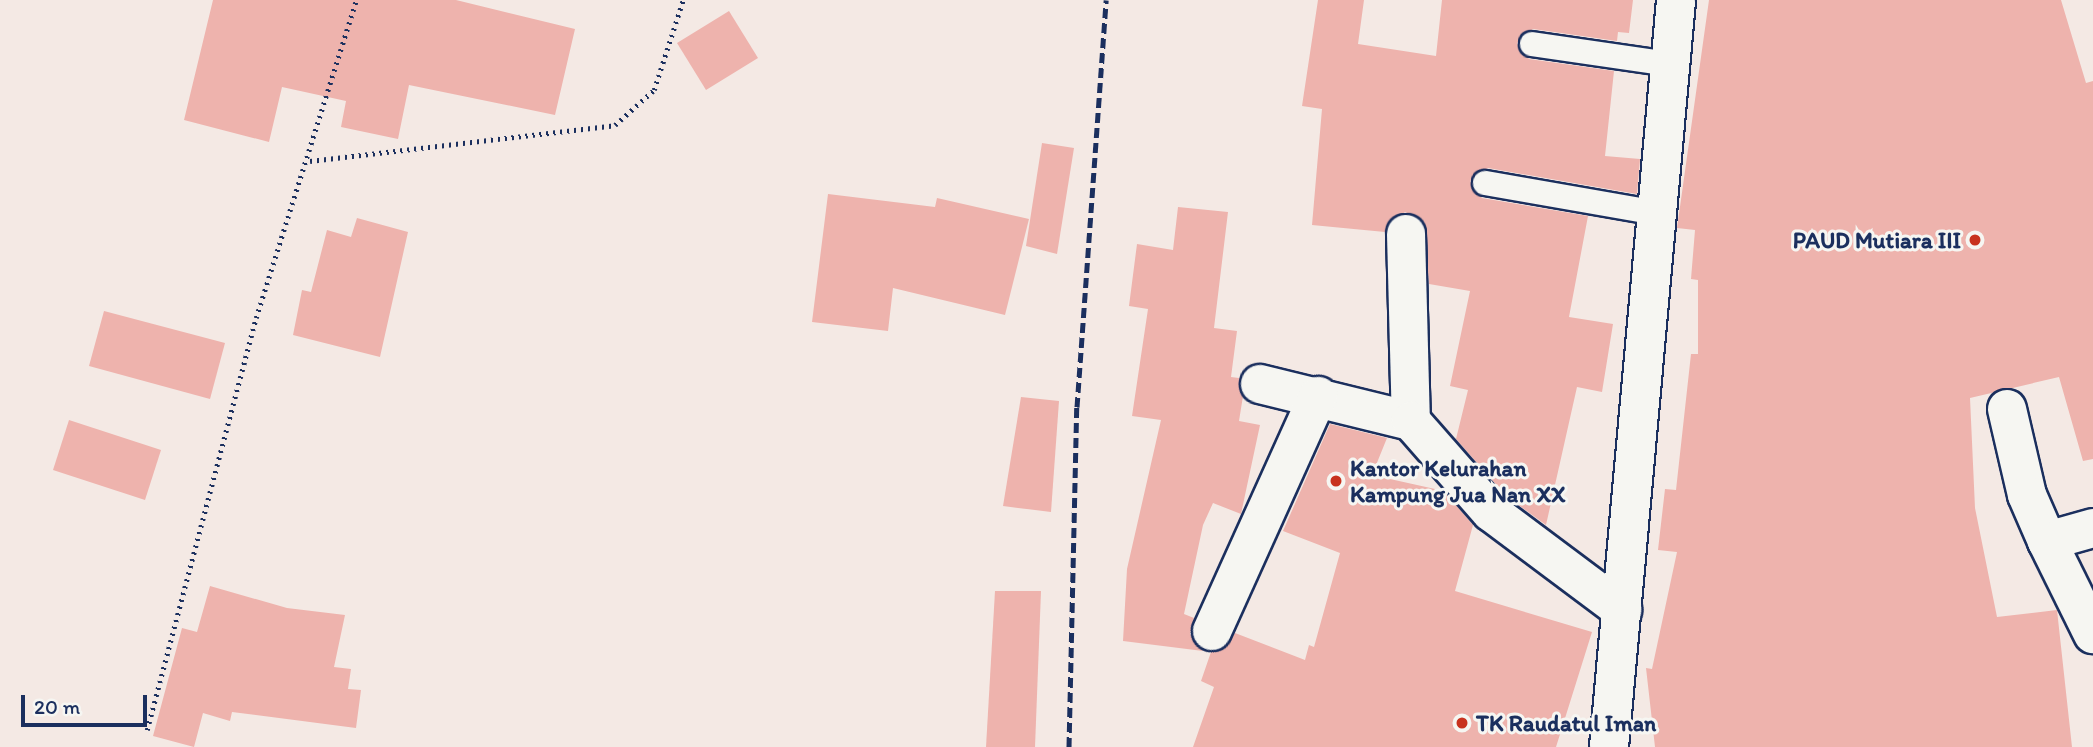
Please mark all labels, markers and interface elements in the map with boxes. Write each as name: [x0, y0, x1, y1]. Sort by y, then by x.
place label: PAUD Mutiara III: [1793, 226, 1961, 254]
marker: PAUD Mutiara III: [1967, 232, 1983, 248]
place label: Kantor Kelurahan Kampung Jua Nan XX: [1350, 454, 1565, 508]
marker: Kantor Kelurahan Kampung Jua Nan XX: [1328, 473, 1344, 489]
scale bar: [24, 680, 150, 724]
text: 20 m: [34, 694, 80, 719]
place label: TK Raudatul Iman: [1476, 709, 1657, 737]
marker: TK Raudatul Iman: [1454, 715, 1470, 731]

